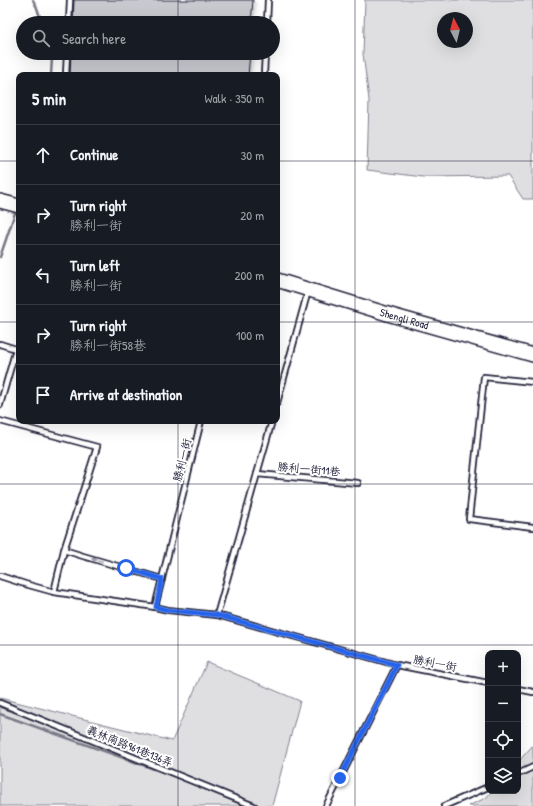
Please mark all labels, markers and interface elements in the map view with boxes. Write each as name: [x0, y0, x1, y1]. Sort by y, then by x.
north arrow: [437, 12, 473, 48]
search box: [16, 16, 280, 60]
icon: search: [30, 27, 52, 49]
text: Search here: [62, 28, 126, 49]
text: 5 min: [32, 87, 66, 110]
text: Walk · 350 m: [204, 89, 264, 107]
icon: ahead: [32, 144, 54, 166]
text: Continue: [70, 144, 118, 165]
text: 30 m: [241, 146, 264, 164]
text: Turn right: [70, 195, 126, 216]
icon: right: [32, 204, 54, 226]
text: 20 m: [240, 206, 264, 224]
text: 勝利一街: [70, 216, 122, 234]
text: Turn left: [70, 255, 120, 276]
icon: left: [32, 264, 54, 286]
text: 200 m: [234, 266, 264, 284]
text: 勝利一街: [70, 276, 122, 294]
street label: Shengli Road: [378, 305, 431, 332]
text: Turn right: [70, 315, 126, 336]
icon: right: [32, 324, 54, 346]
text: 100 m: [236, 326, 264, 344]
text: 勝利一街58巷: [70, 336, 146, 354]
icon: arrive: [32, 384, 54, 406]
text: Arrive at destination: [70, 384, 182, 405]
street label: 勝利一街: [170, 436, 194, 483]
street label: 勝利一街11巷: [277, 459, 341, 479]
one-way arrow: [91, 557, 103, 563]
route start: [117, 559, 135, 577]
map controls: [485, 650, 521, 794]
button: +: [485, 650, 521, 686]
street label: 勝利一街: [412, 652, 459, 674]
button: −: [485, 686, 521, 722]
street label: 義林南路961巷136弄: [85, 722, 175, 770]
button: locate: [485, 722, 521, 758]
button: layers: [485, 758, 521, 794]
route end: [331, 769, 349, 787]

